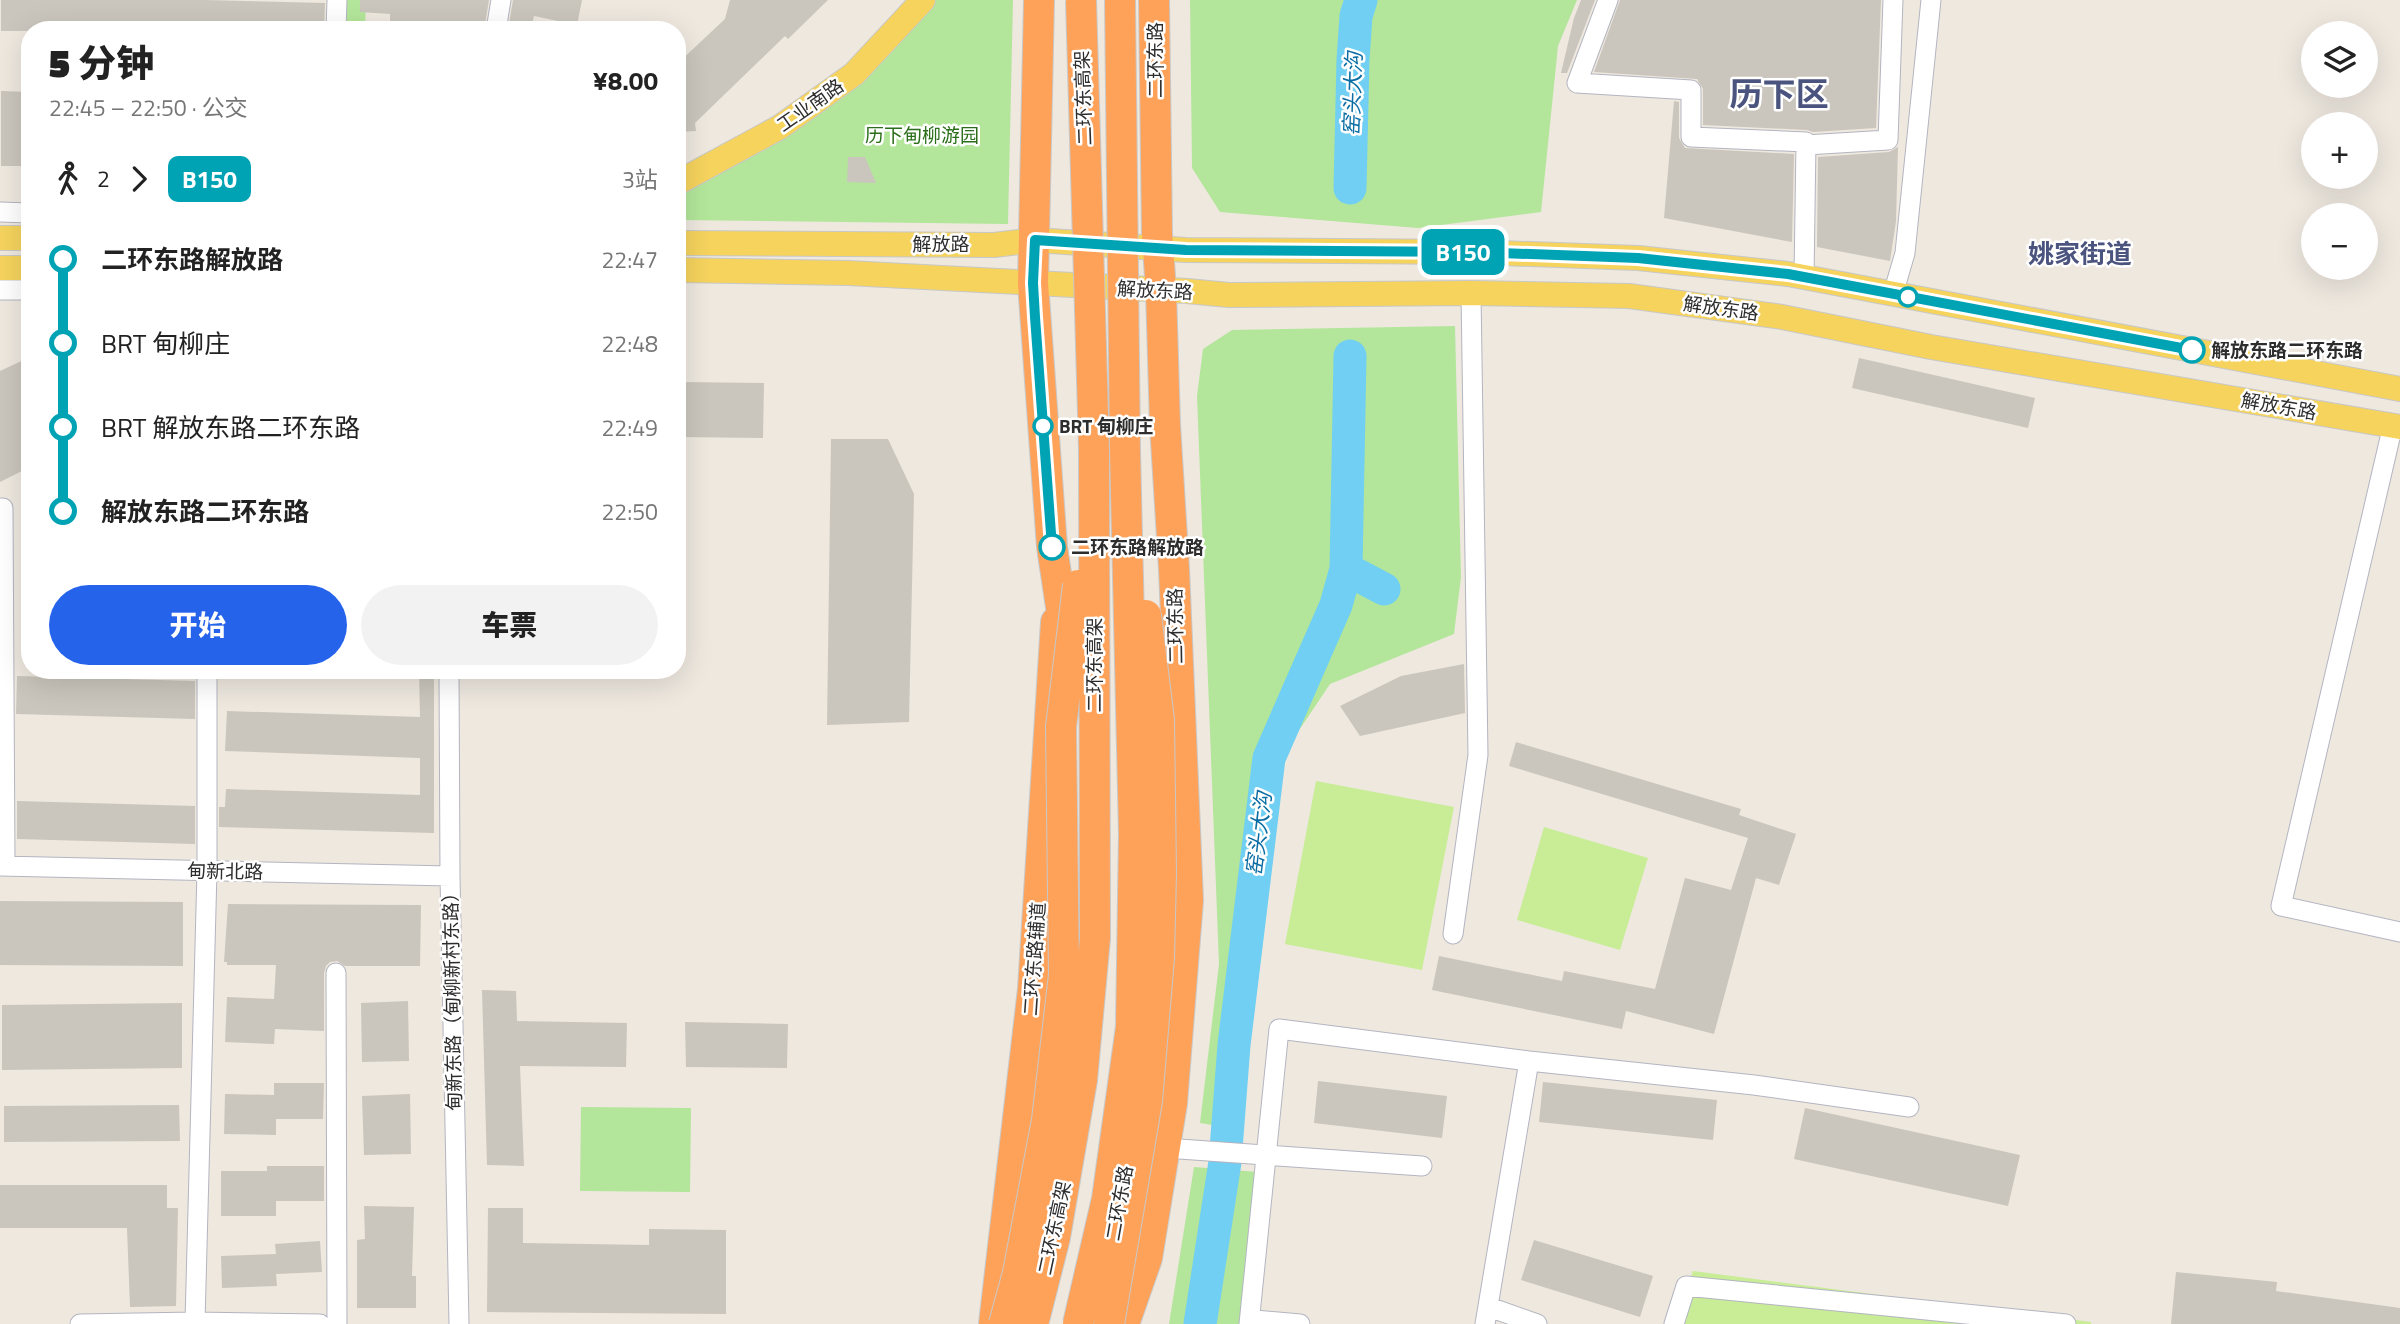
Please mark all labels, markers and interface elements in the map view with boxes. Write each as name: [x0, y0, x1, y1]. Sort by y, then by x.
map controls: [2301, 21, 2378, 280]
button: layers: [2301, 21, 2378, 98]
street label: 二环东路: [1140, 22, 1169, 98]
text: 5 分钟: [49, 34, 154, 92]
water label: 窑头大沟: [1335, 49, 1370, 136]
street label: 二环东高架: [1066, 50, 1099, 146]
text: ¥8.00: [593, 61, 658, 100]
district label: 历下区: [1730, 69, 1829, 119]
street label: 工业南路: [770, 71, 849, 138]
text: 22:45 – 22:50 · 公交: [49, 90, 248, 125]
button: +: [2301, 112, 2378, 189]
park label: 历下甸柳游园: [865, 120, 979, 149]
icon: walk: [49, 160, 87, 198]
icon: forward: [120, 160, 158, 198]
text: 2: [97, 161, 110, 196]
text: B150: [182, 161, 237, 197]
text: 3站: [622, 162, 658, 197]
button: −: [2301, 203, 2378, 280]
street label: 解放路: [912, 229, 970, 258]
line badge: B150: [1414, 229, 1512, 275]
text: B150: [1436, 234, 1490, 270]
district label: 姚家街道: [2028, 234, 2132, 273]
text: 二环东路解放路: [101, 240, 283, 279]
text: 22:47: [601, 242, 658, 277]
street label: 解放东路: [1116, 273, 1194, 306]
unlabelled marker: [1898, 287, 1918, 307]
street label: 解放东路: [1681, 288, 1761, 327]
text: BRT 甸柳庄: [101, 324, 230, 363]
text: 22:48: [601, 326, 658, 361]
place label: 解放东路二环东路: [2211, 335, 2363, 364]
marker: 解放东路二环东路: [2179, 337, 2205, 363]
street label: 解放东路: [2239, 385, 2319, 426]
text: BRT 解放东路二环东路: [101, 408, 360, 447]
text: 22:49: [601, 410, 658, 445]
place label: BRT 甸柳庄: [1059, 411, 1154, 440]
marker: BRT 甸柳庄: [1033, 416, 1053, 436]
text: 解放东路二环东路: [101, 492, 309, 531]
text: 22:50: [601, 494, 658, 529]
place label: 二环东路解放路: [1071, 532, 1204, 561]
marker: 二环东路解放路: [1039, 534, 1065, 560]
button: 开始: [49, 585, 347, 665]
button: 车票: [361, 585, 658, 665]
street label: 二环东路: [1159, 588, 1190, 664]
street label: 二环东高架: [1079, 617, 1108, 713]
water label: 窑头大沟: [1237, 788, 1279, 878]
street label: 甸新北路: [187, 855, 263, 886]
street label: 甸新东路（甸柳新村东路）: [435, 883, 468, 1111]
street label: 二环东路辅道: [1015, 901, 1052, 1017]
street label: 二环东路: [1098, 1163, 1139, 1243]
street label: 二环东高架: [1029, 1178, 1078, 1277]

